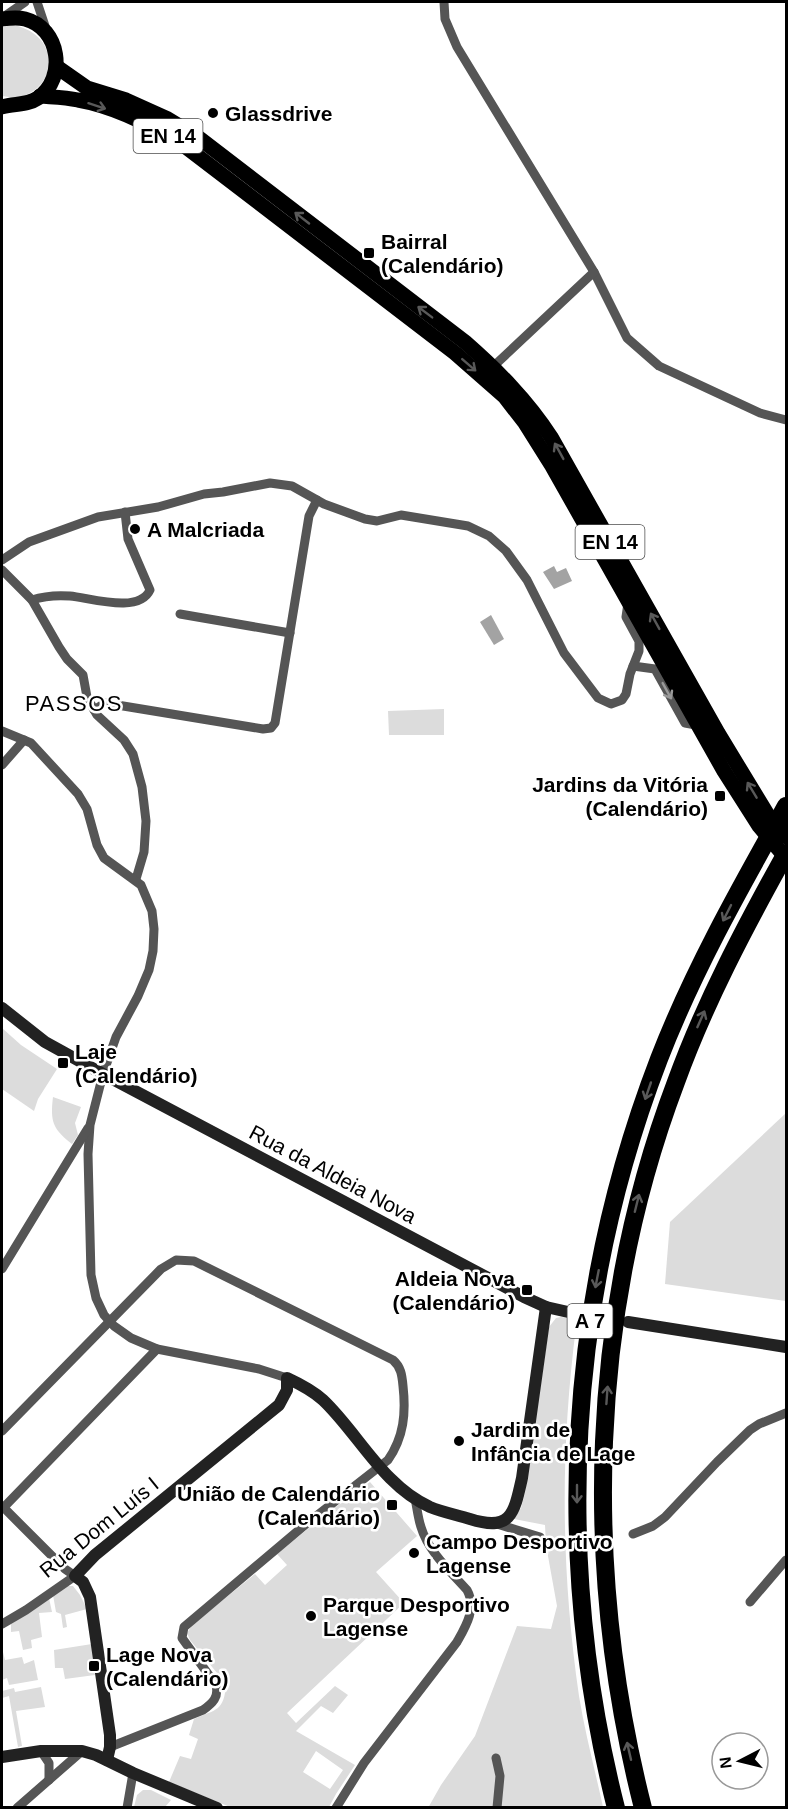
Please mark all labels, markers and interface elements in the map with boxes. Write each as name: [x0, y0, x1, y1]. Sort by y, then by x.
one-way arrow: [87, 101, 106, 112]
place label: Glassdrive: [225, 102, 332, 125]
marker: Glassdrive: [206, 106, 220, 120]
road number: EN 14: [134, 119, 202, 153]
one-way arrow: [295, 212, 311, 225]
place label: Bairral (Calendário): [381, 230, 504, 277]
marker: Bairral (Calendário): [362, 246, 376, 260]
one-way arrow: [417, 306, 433, 319]
one-way arrow: [461, 358, 476, 372]
one-way arrow: [553, 443, 565, 460]
place label: A Malcriada: [147, 518, 264, 541]
marker: A Malcriada: [128, 522, 142, 536]
road number: EN 14: [576, 525, 644, 559]
one-way arrow: [648, 613, 660, 630]
one-way arrow: [662, 682, 673, 700]
district label: PASSOS: [25, 691, 123, 716]
place label: Jardins da Vitória (Calendário): [532, 773, 708, 820]
one-way arrow: [746, 782, 758, 799]
marker: Jardins da Vitória (Calendário): [713, 789, 727, 803]
one-way arrow: [721, 904, 733, 922]
one-way arrow: [696, 1011, 708, 1029]
place label: Laje (Calendário): [75, 1040, 198, 1087]
marker: Laje (Calendário): [56, 1056, 70, 1070]
one-way arrow: [641, 1081, 652, 1100]
street label: Rua da Aldeia Nova: [246, 1120, 421, 1228]
one-way arrow: [632, 1194, 644, 1213]
place label: Aldeia Nova (Calendário): [392, 1267, 515, 1314]
one-way arrow: [591, 1269, 602, 1288]
marker: Aldeia Nova (Calendário): [520, 1283, 534, 1297]
road number: A 7: [568, 1304, 612, 1338]
one-way arrow: [601, 1386, 612, 1406]
place label: Jardim de Infância de Lage: [471, 1418, 636, 1465]
marker: Jardim de Infância de Lage: [452, 1434, 466, 1448]
street label: Rua Dom Luís I: [35, 1472, 163, 1582]
place label: União de Calendário (Calendário): [177, 1482, 380, 1529]
one-way arrow: [571, 1483, 583, 1503]
marker: União de Calendário (Calendário): [385, 1498, 399, 1512]
place label: Campo Desportivo Lagense: [426, 1530, 613, 1577]
marker: Campo Desportivo Lagense: [407, 1546, 421, 1560]
place label: Parque Desportivo Lagense: [323, 1593, 510, 1640]
marker: Parque Desportivo Lagense: [304, 1609, 318, 1623]
place label: Lage Nova (Calendário): [106, 1643, 229, 1690]
marker: Lage Nova (Calendário): [87, 1659, 101, 1673]
north arrow: [710, 1731, 770, 1791]
one-way arrow: [623, 1741, 634, 1761]
text: N: [716, 1756, 735, 1770]

